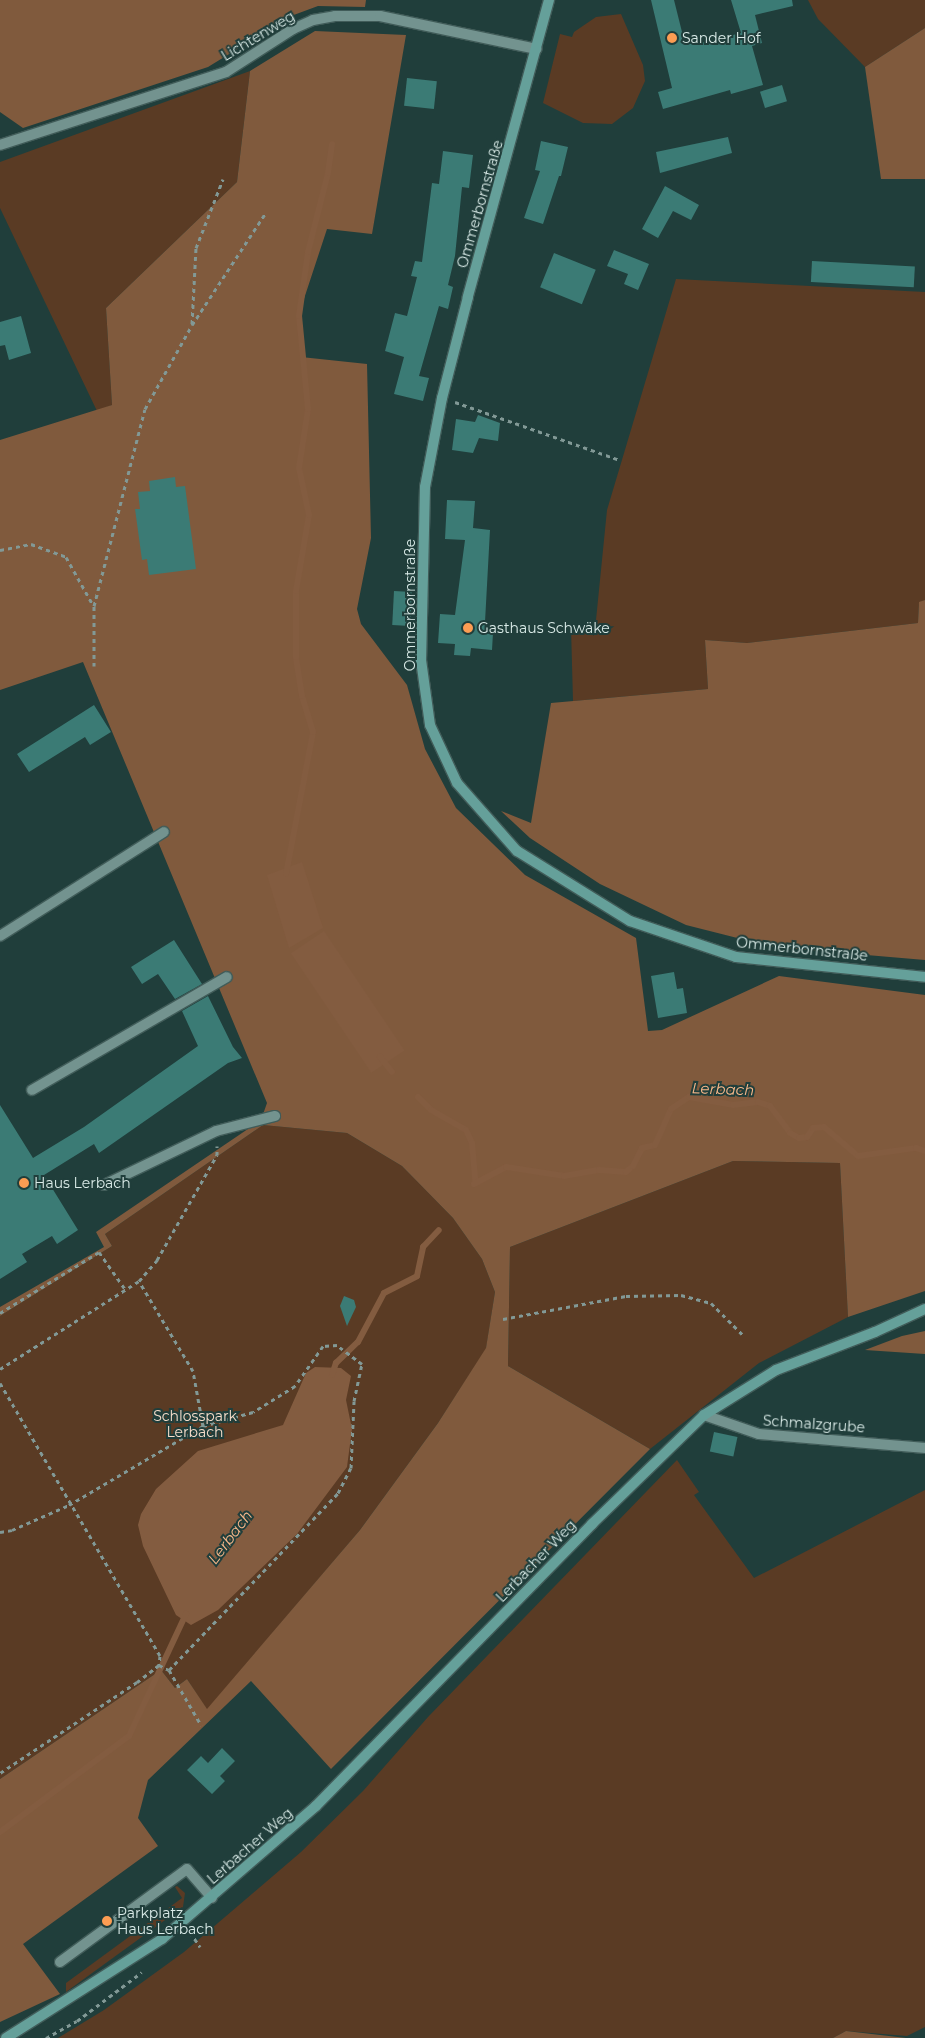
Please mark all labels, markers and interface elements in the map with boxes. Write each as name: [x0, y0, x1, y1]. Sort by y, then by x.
street label: Lichtenweg: [218, 8, 298, 64]
place label: Sander Hof: [682, 30, 760, 46]
marker: Sander Hof: [666, 32, 678, 44]
street label: Ommerbornstraße: [454, 138, 506, 270]
street label: Ommerbornstraße: [402, 539, 418, 671]
place label: Gasthaus Schwäke: [478, 620, 610, 636]
marker: Gasthaus Schwäke: [462, 622, 474, 634]
street label: Ommerbornstraße: [735, 934, 869, 964]
water label: Lerbach: [691, 1079, 755, 1099]
place label: Haus Lerbach: [34, 1175, 131, 1191]
marker: Haus Lerbach: [18, 1177, 30, 1189]
park label: Schlosspark Lerbach: [153, 1408, 237, 1440]
street label: Schmalzgrube: [762, 1412, 866, 1436]
water label: Lerbach: [204, 1507, 256, 1567]
street label: Lerbacher Weg: [493, 1516, 579, 1606]
street label: Lerbacher Weg: [204, 1804, 296, 1888]
place label: Parkplatz Haus Lerbach: [117, 1905, 214, 1938]
marker: Parkplatz Haus Lerbach: [101, 1915, 113, 1927]

